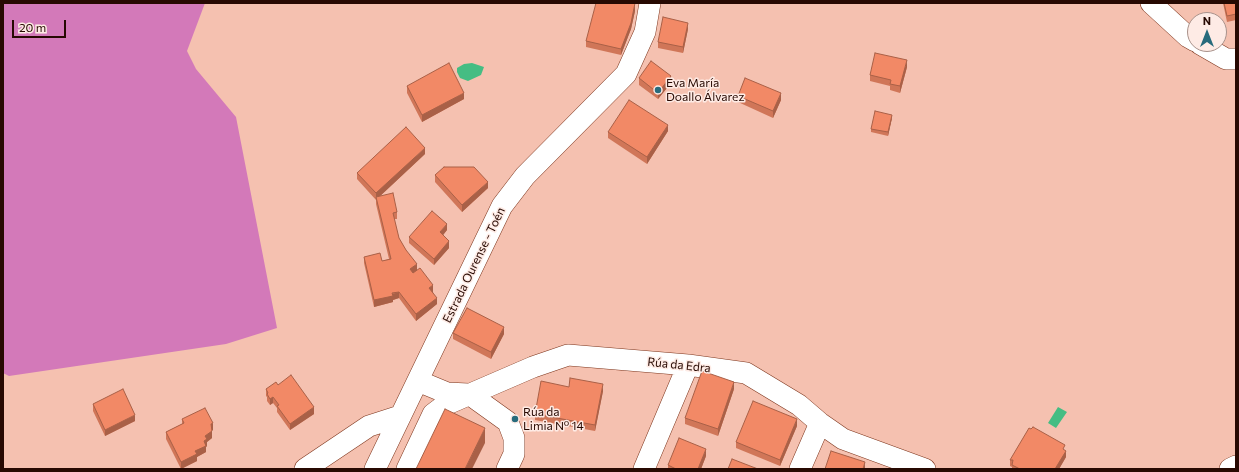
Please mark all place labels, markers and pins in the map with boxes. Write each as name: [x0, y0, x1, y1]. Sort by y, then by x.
place label: Eva María Doallo Álvarez: [666, 76, 744, 104]
marker: Eva María Doallo Álvarez: [653, 85, 663, 95]
place label: Rúa da Limia Nº 14: [523, 405, 584, 433]
marker: Rúa da Limia Nº 14: [510, 414, 520, 424]

